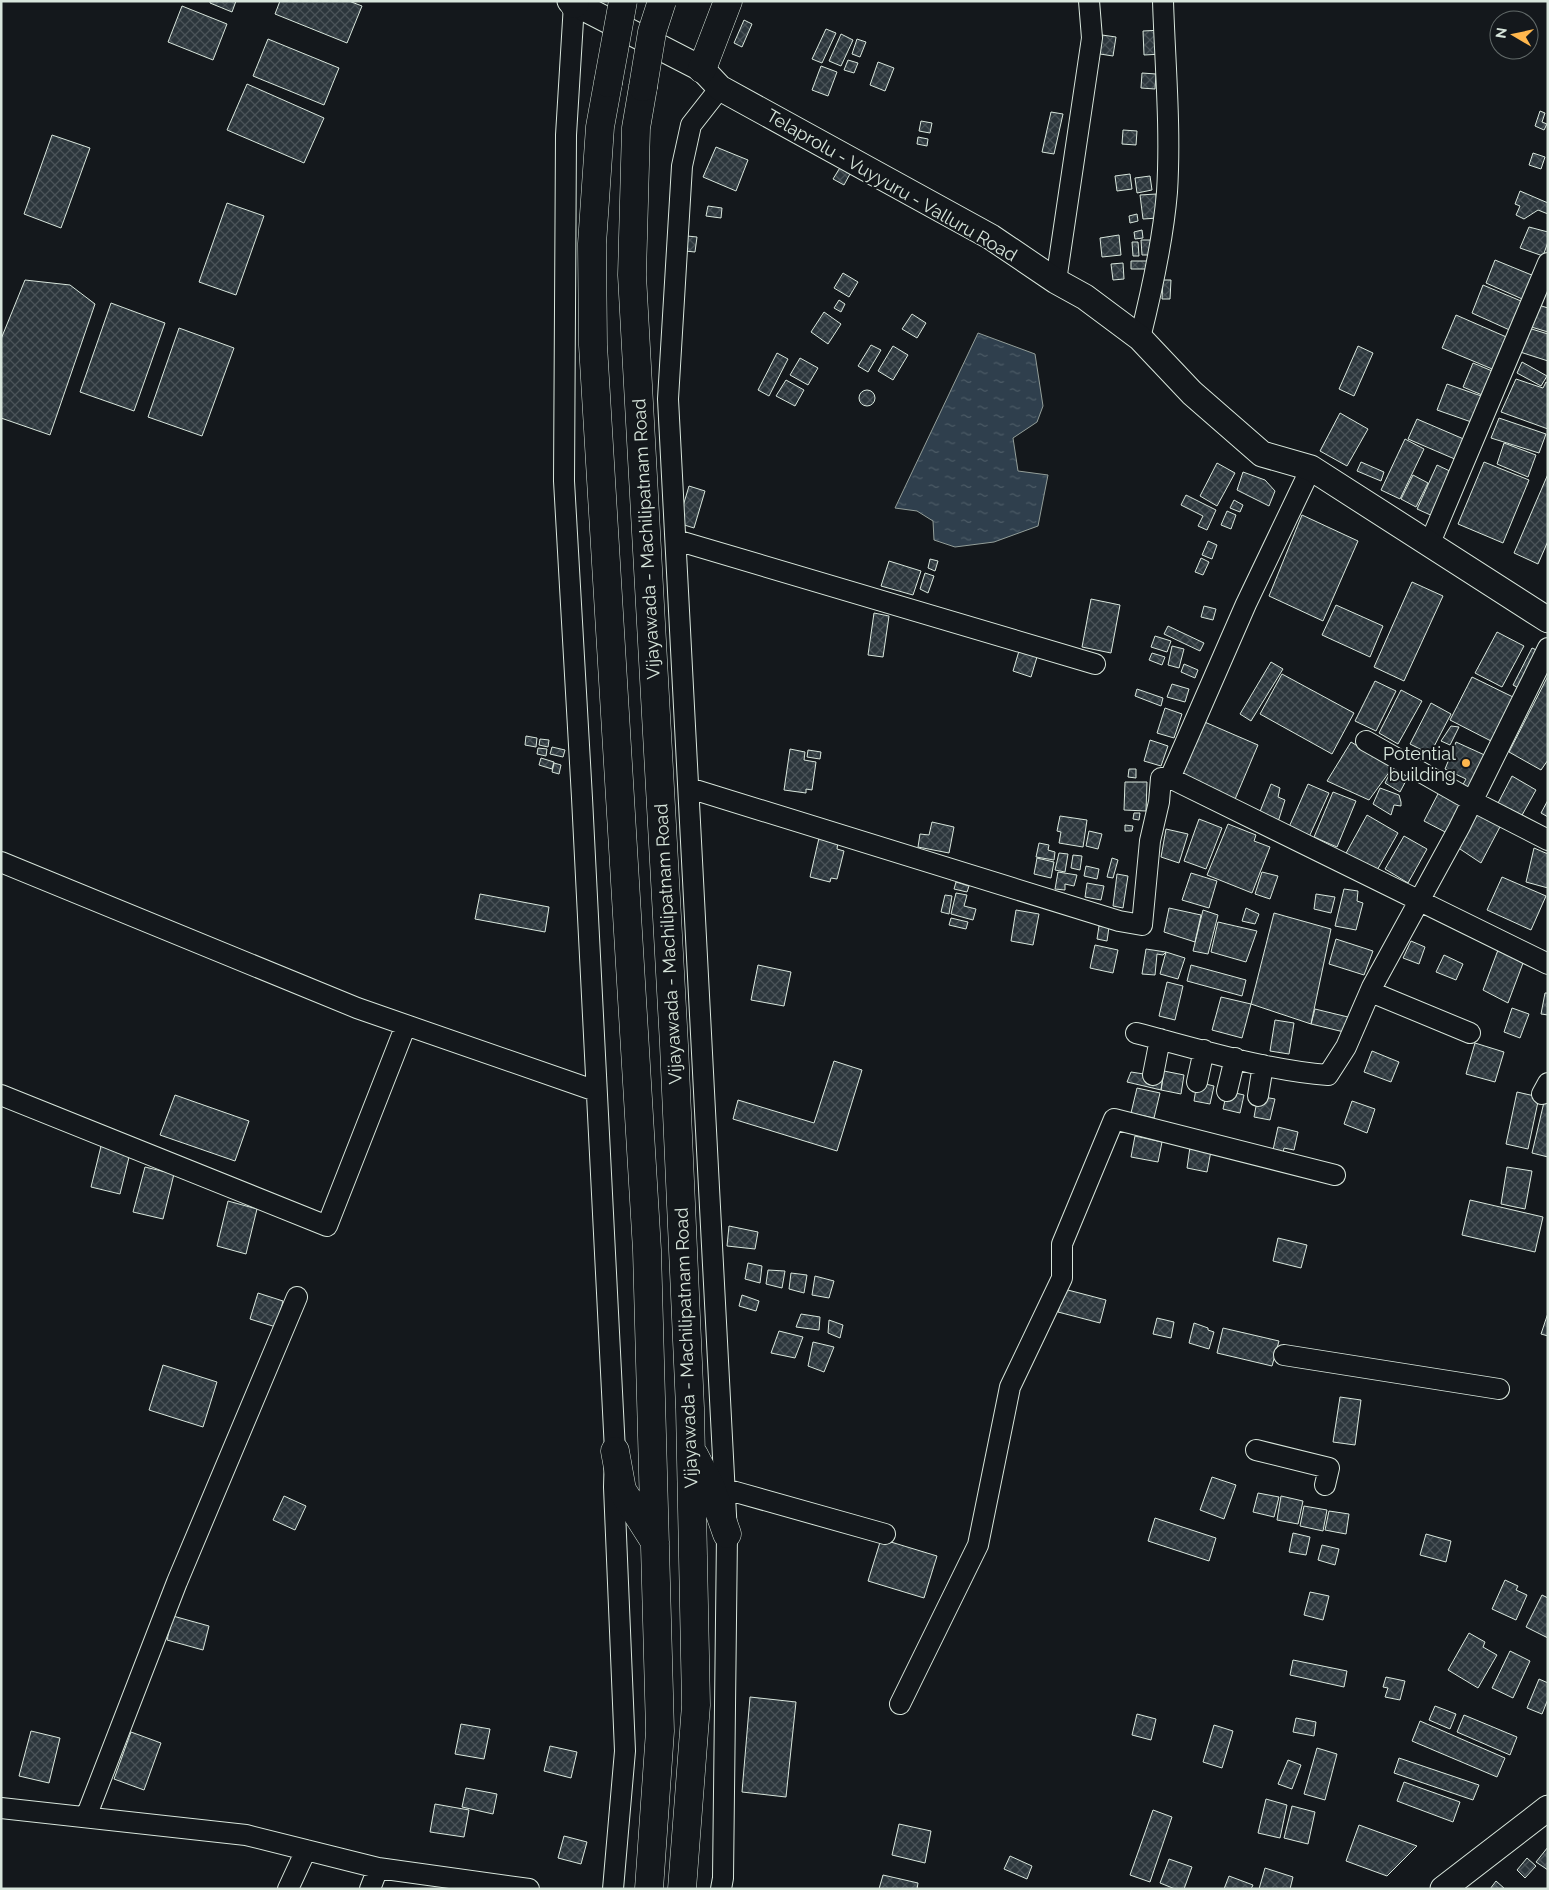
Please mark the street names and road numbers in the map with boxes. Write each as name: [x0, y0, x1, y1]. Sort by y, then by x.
street label: Telaprolu - Vuyyuru - Valluru Road: [763, 104, 1021, 266]
street label: Vijayawada - Machilipatnam Road: [628, 398, 664, 680]
street label: Vijayawada - Machilipatnam Road: [650, 803, 686, 1085]
street label: Vijayawada - Machilipatnam Road: [671, 1207, 701, 1489]

